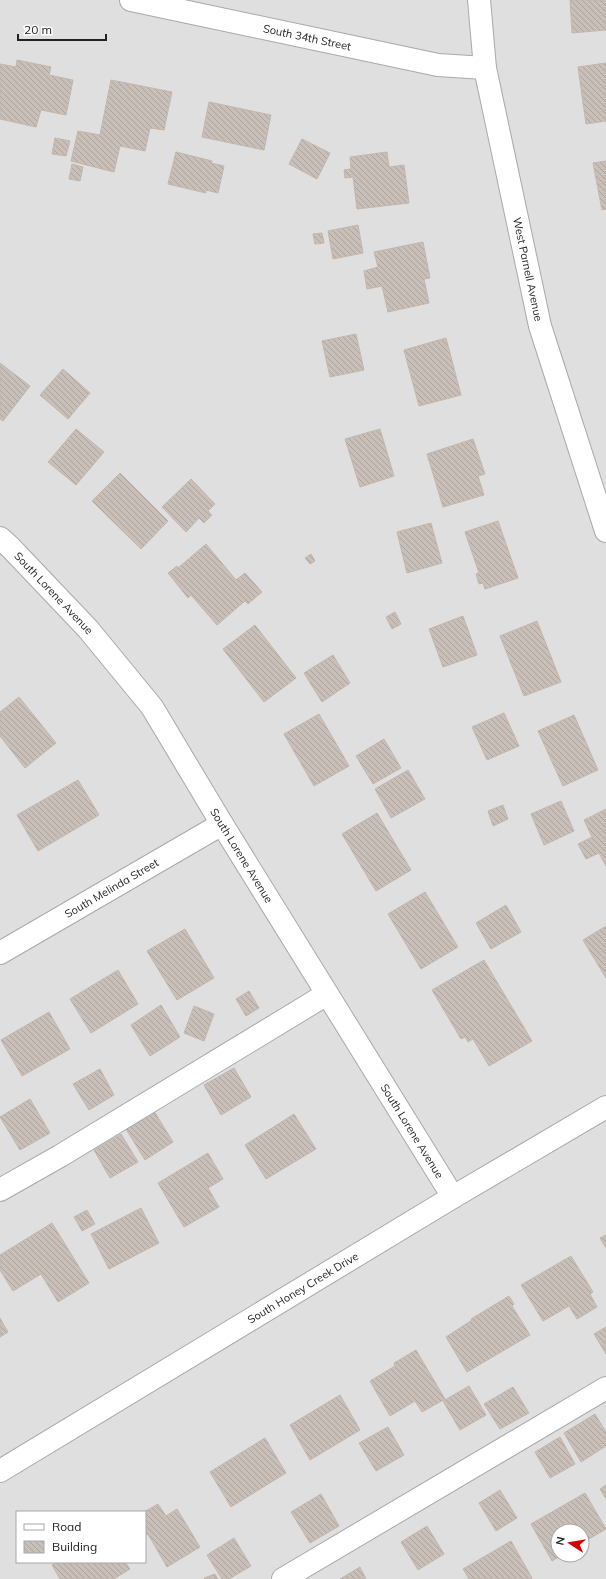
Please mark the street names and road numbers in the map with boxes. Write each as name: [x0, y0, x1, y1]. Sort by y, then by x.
street label: South 34th Street: [262, 21, 352, 53]
street label: West Parnell Avenue: [510, 216, 546, 323]
street label: South Lorene Avenue: [11, 549, 96, 637]
street label: South Lorene Avenue: [207, 806, 276, 905]
street label: South Melinda Street: [62, 855, 161, 921]
street label: South Lorene Avenue: [378, 1081, 447, 1181]
street label: South Honey Creek Drive: [245, 1249, 361, 1327]

